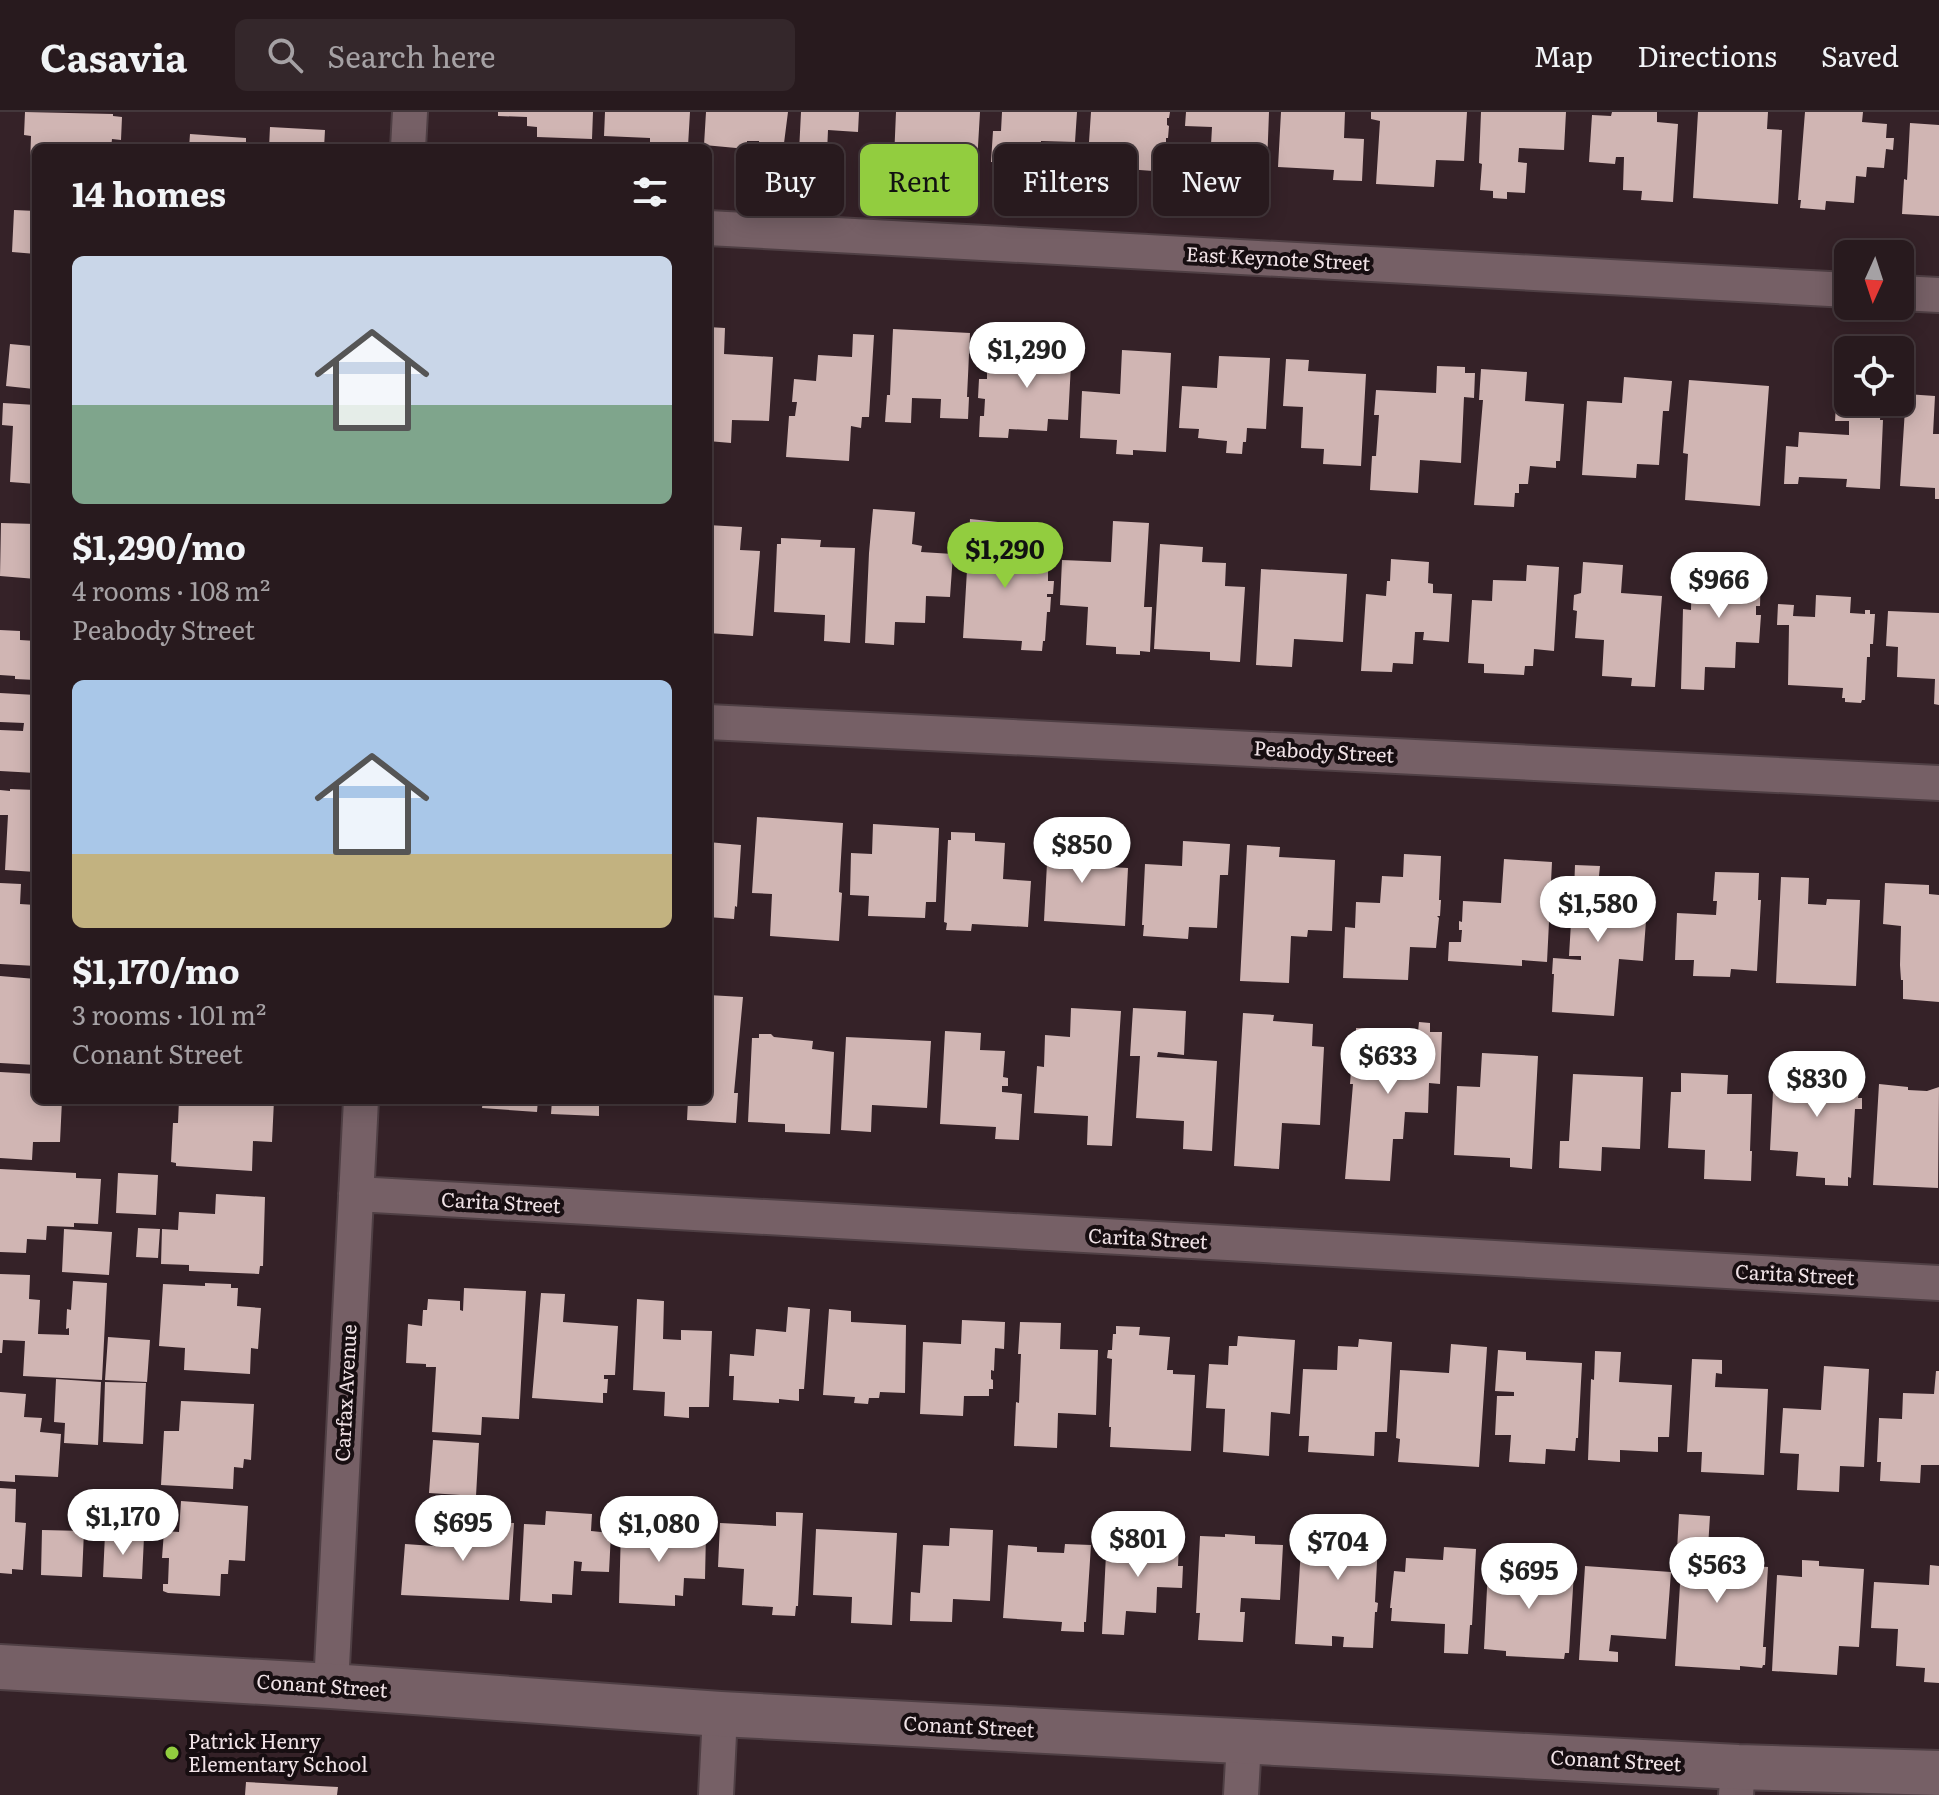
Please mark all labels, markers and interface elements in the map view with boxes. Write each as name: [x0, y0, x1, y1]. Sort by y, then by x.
search box: [235, 19, 795, 91]
text: Casavia: [40, 27, 187, 84]
icon: search: [263, 33, 307, 77]
text: Search here: [327, 33, 496, 77]
text: Map: [1534, 34, 1593, 76]
text: Directions: [1637, 34, 1777, 76]
text: Saved: [1821, 34, 1899, 76]
chip: Buy: [736, 144, 844, 216]
chip: Rent: [860, 144, 978, 216]
chip: Filters: [994, 144, 1137, 216]
chip: New: [1153, 144, 1269, 216]
text: 14 homes: [72, 167, 226, 217]
icon: filters: [628, 170, 672, 214]
street label: East Keynote Street: [1185, 237, 1371, 277]
north arrow: [1834, 240, 1914, 320]
map controls: [1834, 240, 1914, 416]
icon: home: [300, 308, 444, 452]
pin: $1,290: [962, 322, 1092, 390]
text: $1,290: [987, 328, 1067, 367]
button: locate: [1834, 336, 1914, 416]
text: $1,290/mo: [72, 520, 246, 570]
pin: $1,290: [940, 522, 1070, 590]
text: $1,290: [965, 528, 1045, 567]
pin: $966: [1672, 552, 1766, 620]
text: $966: [1689, 558, 1749, 597]
text: 4 rooms · 108 m²: [72, 570, 270, 609]
text: Peabody Street: [72, 609, 255, 648]
street label: Peabody Street: [1253, 731, 1395, 769]
icon: home: [300, 732, 444, 876]
pin: $850: [1035, 817, 1129, 885]
text: $850: [1052, 823, 1112, 862]
pin: $1,580: [1533, 876, 1663, 944]
text: $1,580: [1558, 882, 1638, 921]
text: $1,170/mo: [72, 944, 240, 994]
text: 3 rooms · 101 m²: [72, 994, 266, 1033]
pin: $633: [1341, 1028, 1435, 1096]
text: Conant Street: [72, 1033, 243, 1072]
text: $633: [1358, 1034, 1418, 1073]
pin: $830: [1770, 1051, 1864, 1119]
text: $830: [1786, 1057, 1848, 1096]
street label: Carita Street: [441, 1183, 562, 1219]
street label: Carita Street: [1088, 1219, 1209, 1255]
street label: Carita Street: [1735, 1255, 1856, 1291]
street label: Carfax Avenue: [325, 1323, 363, 1462]
pin: $1,170: [58, 1489, 188, 1557]
text: $1,170: [86, 1495, 160, 1534]
pin: $695: [416, 1495, 510, 1563]
pin: $1,080: [594, 1496, 724, 1564]
text: $695: [433, 1501, 493, 1540]
text: $1,080: [618, 1502, 700, 1541]
pin: $801: [1091, 1511, 1185, 1579]
pin: $704: [1291, 1514, 1385, 1582]
text: $801: [1109, 1517, 1167, 1556]
text: $704: [1307, 1520, 1369, 1559]
pin: $563: [1670, 1537, 1764, 1605]
pin: $695: [1482, 1543, 1576, 1611]
text: $563: [1687, 1543, 1747, 1582]
text: $695: [1499, 1549, 1559, 1588]
street label: Conant Street: [256, 1664, 389, 1704]
street label: Conant Street: [903, 1707, 1035, 1743]
place label: Patrick Henry Elementary School: [188, 1725, 368, 1778]
street label: Conant Street: [1550, 1741, 1682, 1777]
marker: Patrick Henry Elementary School: [163, 1744, 181, 1762]

